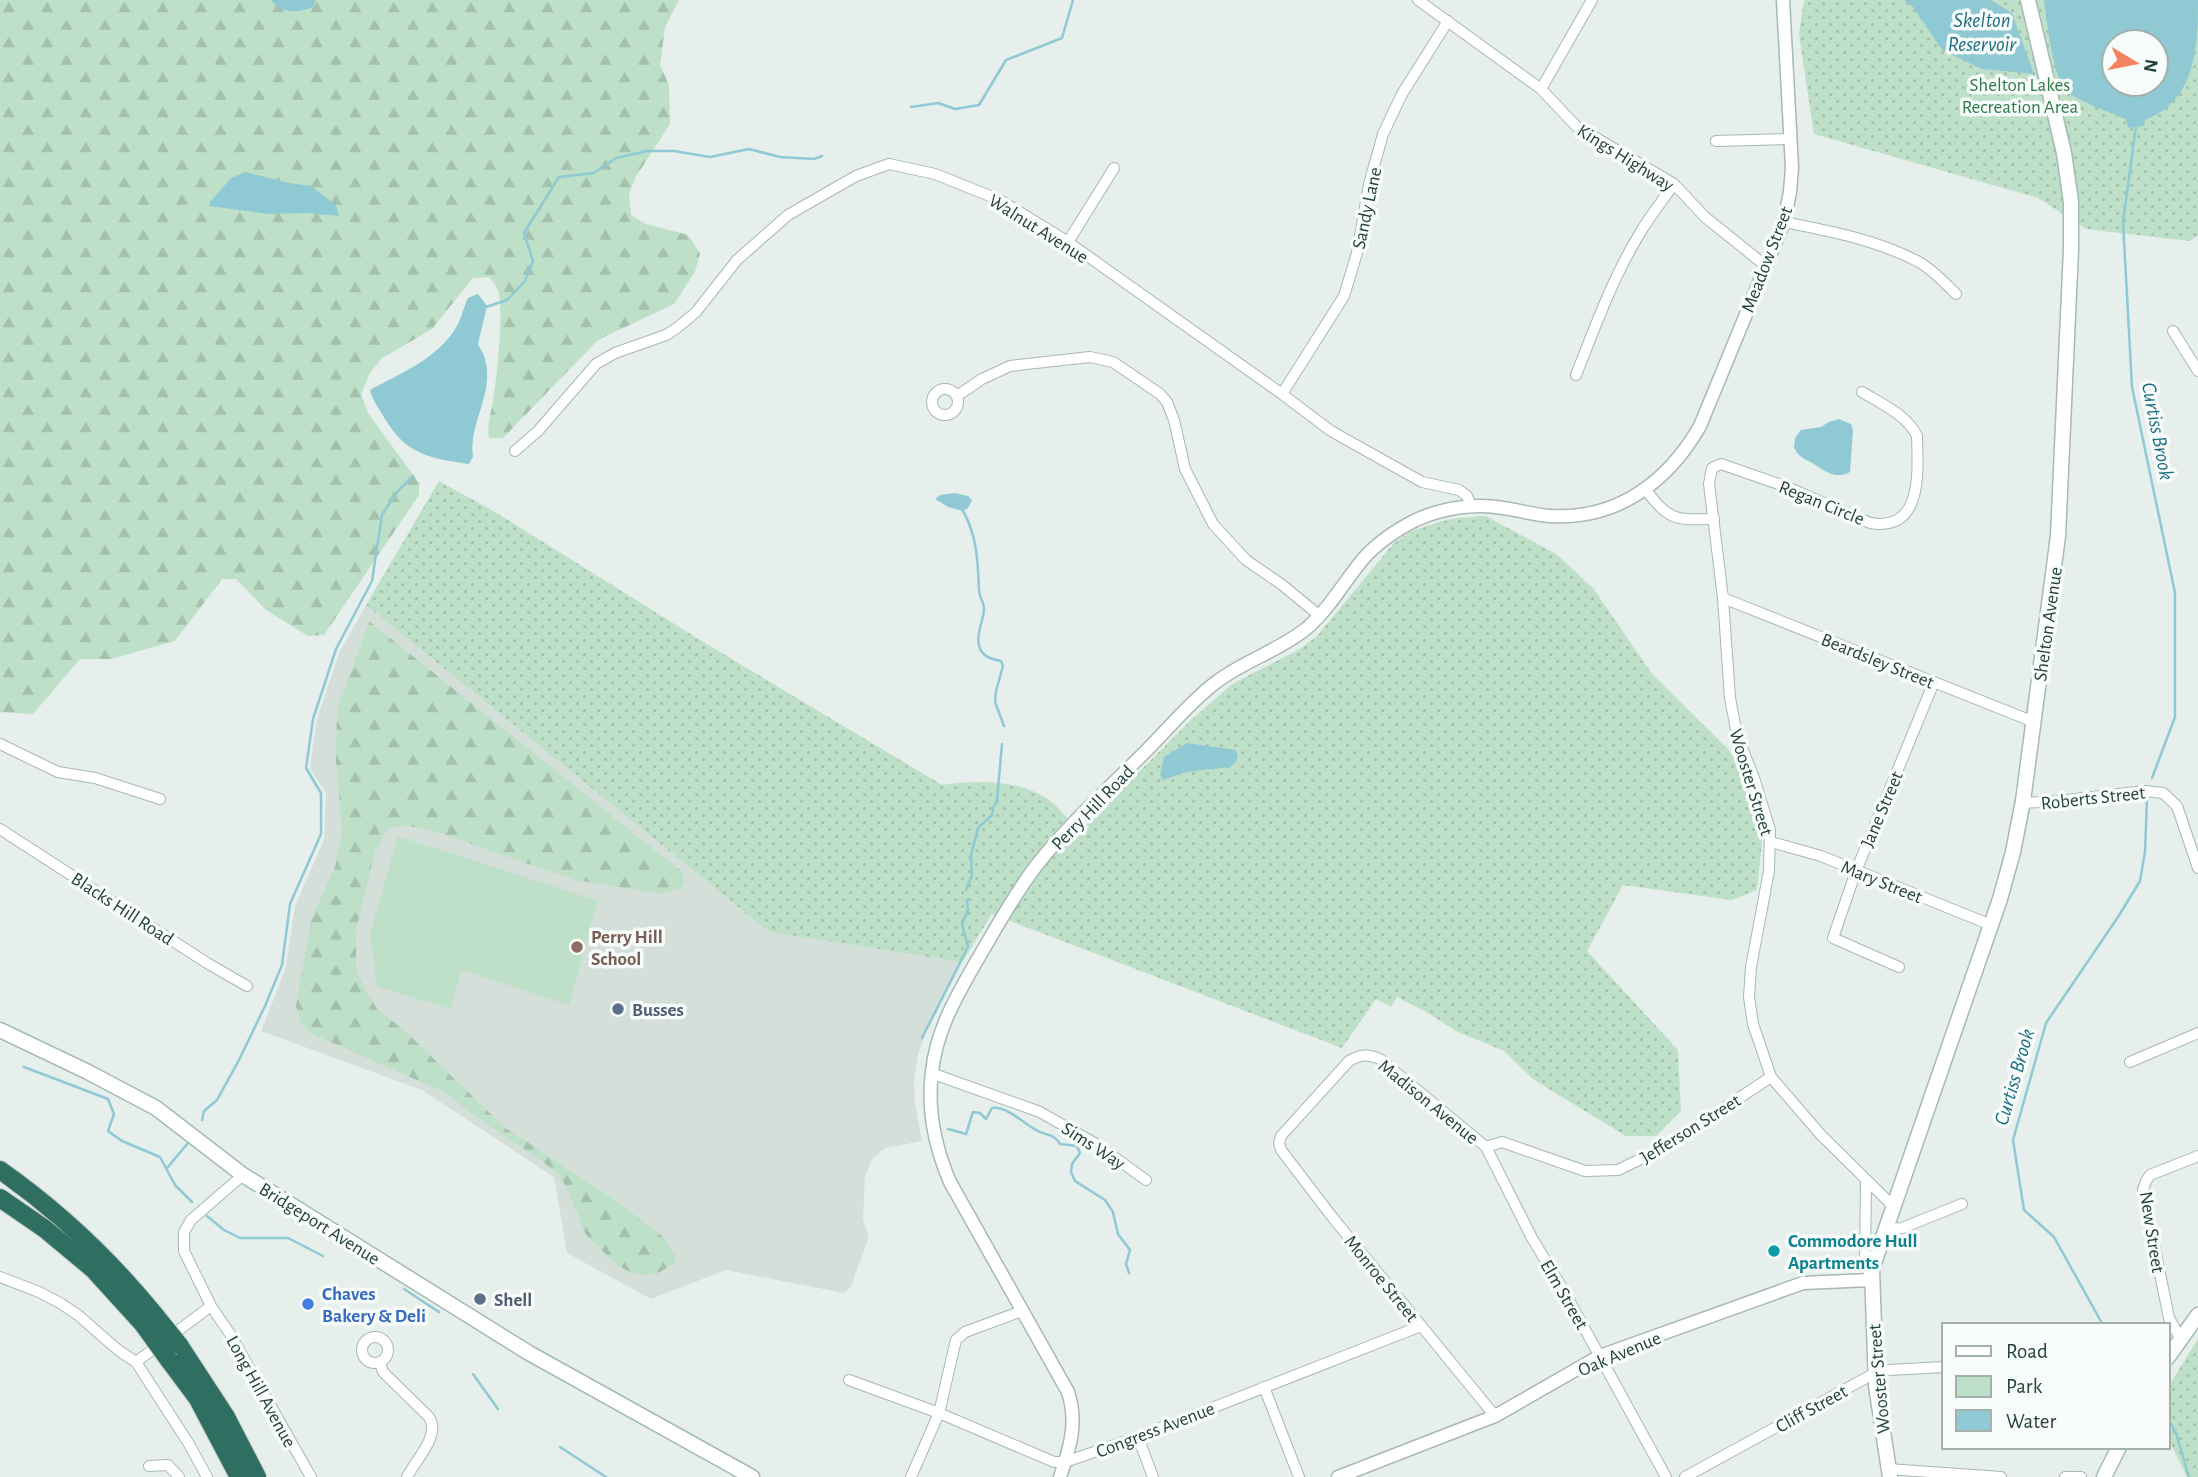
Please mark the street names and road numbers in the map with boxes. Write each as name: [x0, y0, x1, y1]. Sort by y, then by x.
street label: Kings Highway: [1574, 121, 1677, 195]
street label: Sandy Lane: [1350, 166, 1385, 251]
street label: Walnut Avenue: [985, 191, 1091, 267]
street label: Meadow Street: [1739, 204, 1796, 315]
street label: Regan Circle: [1776, 478, 1867, 529]
street label: Shelton Avenue: [2031, 566, 2066, 683]
street label: Beardsley Street: [1818, 630, 1937, 693]
street label: Wooster Street: [1725, 727, 1776, 838]
street label: Perry Hill Road: [1048, 762, 1138, 854]
street label: Jane Street: [1858, 769, 1907, 850]
street label: Roberts Street: [2040, 784, 2146, 813]
street label: Mary Street: [1838, 858, 1925, 907]
street label: Blacks Hill Road: [68, 869, 177, 949]
street label: Madison Avenue: [1374, 1056, 1482, 1148]
street label: Jefferson Street: [1637, 1091, 1744, 1168]
street label: Sims Way: [1058, 1119, 1128, 1174]
street label: Bridgeport Avenue: [256, 1180, 383, 1269]
street label: New Street: [2136, 1190, 2167, 1274]
street label: Monroe Street: [1340, 1232, 1421, 1326]
street label: Elm Street: [1536, 1257, 1591, 1333]
street label: Wooster Street: [1865, 1323, 1894, 1435]
street label: Oak Avenue: [1575, 1328, 1664, 1380]
street label: Long Hill Avenue: [222, 1333, 299, 1451]
street label: Cliff Street: [1773, 1382, 1851, 1437]
street label: Congress Avenue: [1094, 1399, 1217, 1462]

